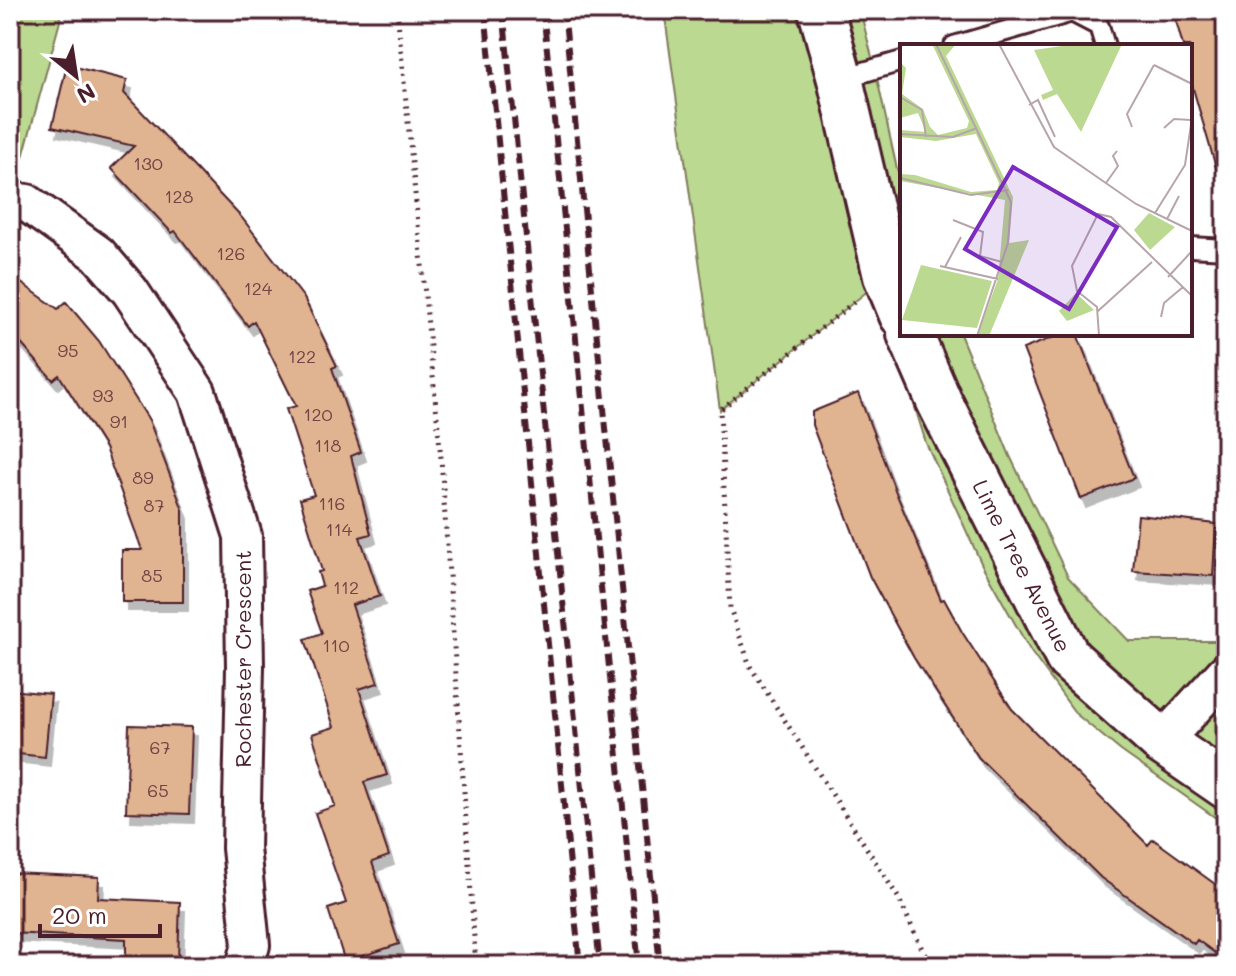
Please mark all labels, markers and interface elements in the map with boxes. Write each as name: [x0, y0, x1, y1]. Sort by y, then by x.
north arrow: [36, 36, 116, 116]
inset map: [900, 44, 1192, 336]
text: N: [72, 77, 101, 110]
house number: 130: [133, 151, 163, 175]
house number: 128: [165, 184, 194, 208]
house number: 126: [217, 241, 245, 265]
house number: 124: [244, 276, 273, 300]
house number: 95: [57, 338, 79, 362]
house number: 122: [288, 344, 316, 368]
house number: 93: [92, 383, 114, 407]
house number: 120: [303, 402, 333, 426]
house number: 91: [110, 409, 128, 433]
house number: 118: [315, 433, 342, 457]
house number: 89: [132, 465, 154, 489]
street label: Lime Tree Avenue: [966, 474, 1079, 657]
house number: 116: [319, 491, 345, 515]
house number: 87: [144, 493, 164, 517]
house number: 114: [326, 517, 353, 541]
street label: Rochester Crescent: [228, 550, 257, 768]
house number: 85: [141, 563, 163, 587]
house number: 112: [333, 575, 359, 599]
house number: 110: [322, 633, 350, 657]
house number: 67: [150, 735, 170, 759]
house number: 65: [147, 778, 169, 802]
scale bar: [40, 888, 160, 938]
text: 20 m: [52, 899, 107, 930]

